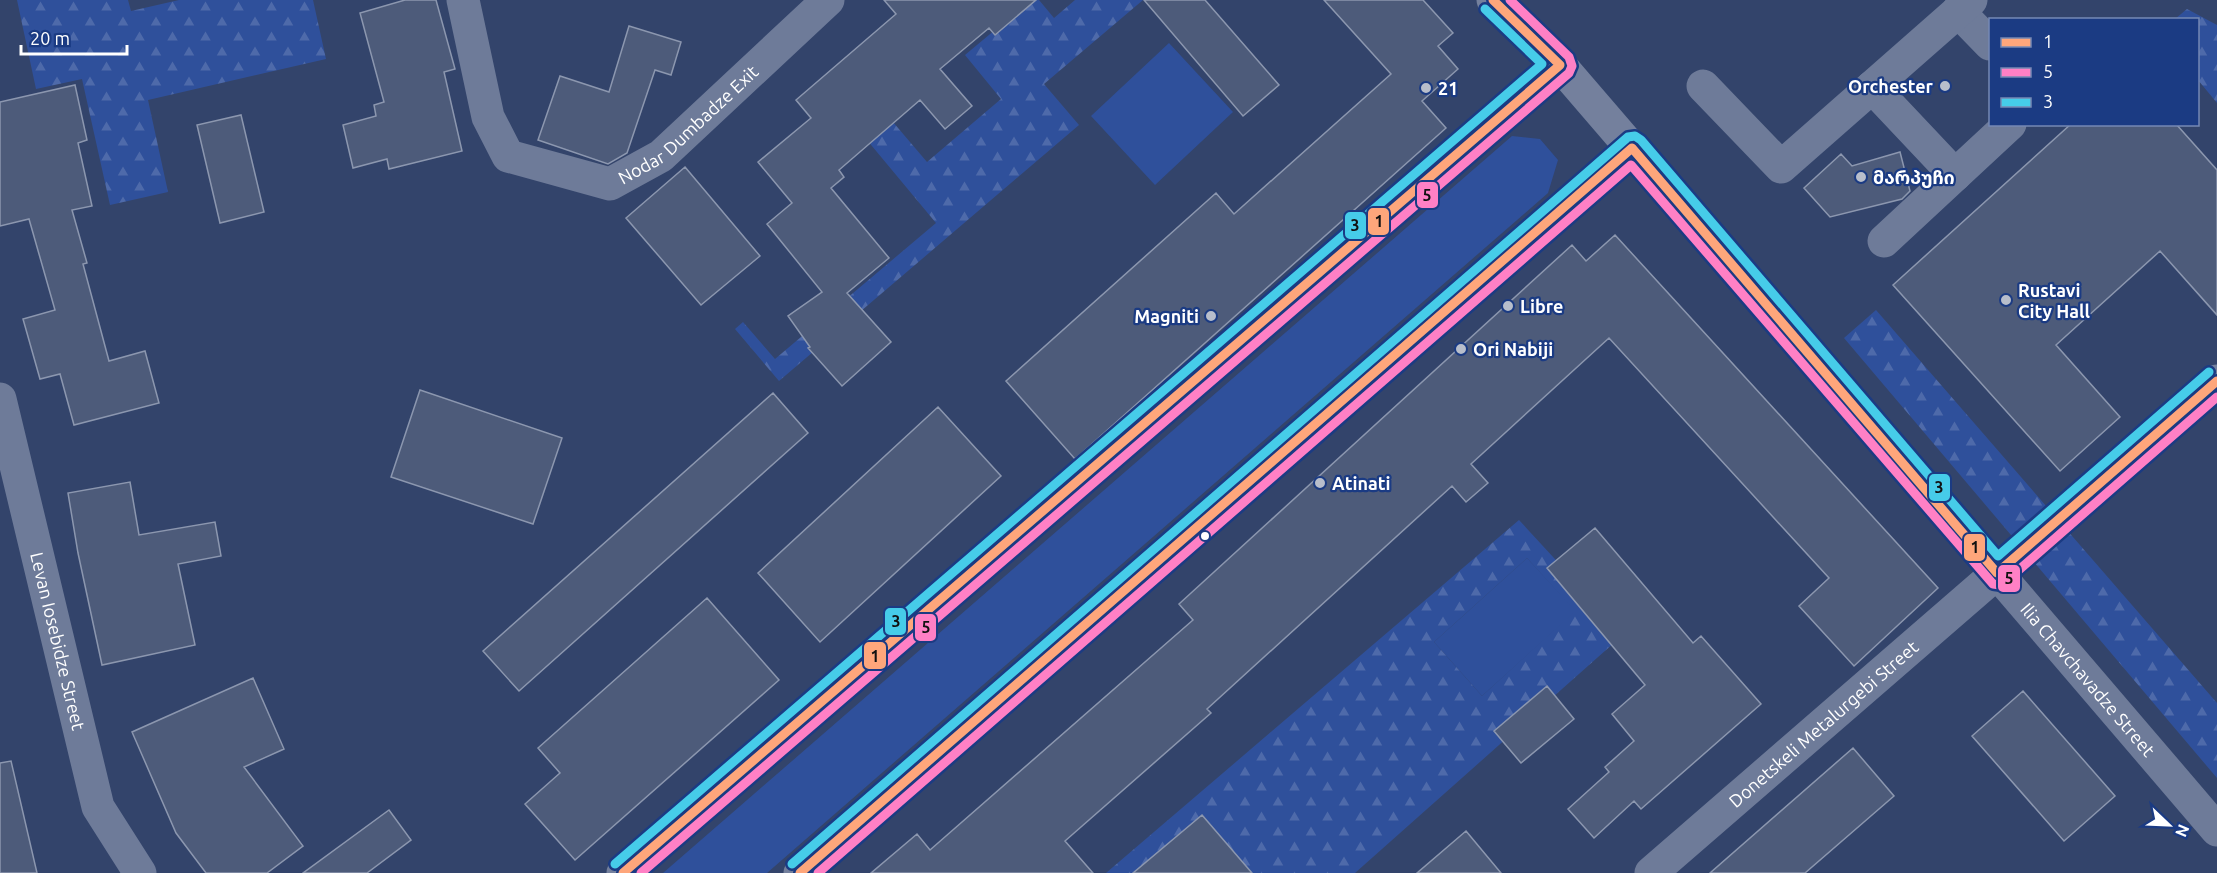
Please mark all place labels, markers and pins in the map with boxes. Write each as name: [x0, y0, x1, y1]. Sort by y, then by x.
place label: Orchester: [1848, 76, 1934, 96]
place label: 21: [1438, 78, 1458, 98]
marker: Orchester: [1938, 79, 1952, 93]
marker: 21: [1419, 81, 1433, 95]
place label: მარპუჩი: [1873, 167, 1955, 188]
marker: მარპუჩი: [1854, 170, 1868, 184]
place label: Rustavi City Hall: [2018, 280, 2091, 321]
marker: Rustavi City Hall: [1999, 293, 2013, 307]
place label: Libre: [1520, 296, 1563, 316]
marker: Libre: [1501, 299, 1515, 313]
place label: Magniti: [1134, 306, 1199, 326]
marker: Magniti: [1204, 309, 1218, 323]
place label: Ori Nabiji: [1473, 339, 1553, 359]
marker: Ori Nabiji: [1454, 342, 1468, 356]
place label: Atinati: [1332, 473, 1390, 493]
marker: Atinati: [1313, 476, 1327, 490]
unlabelled marker: [1199, 530, 1211, 542]

